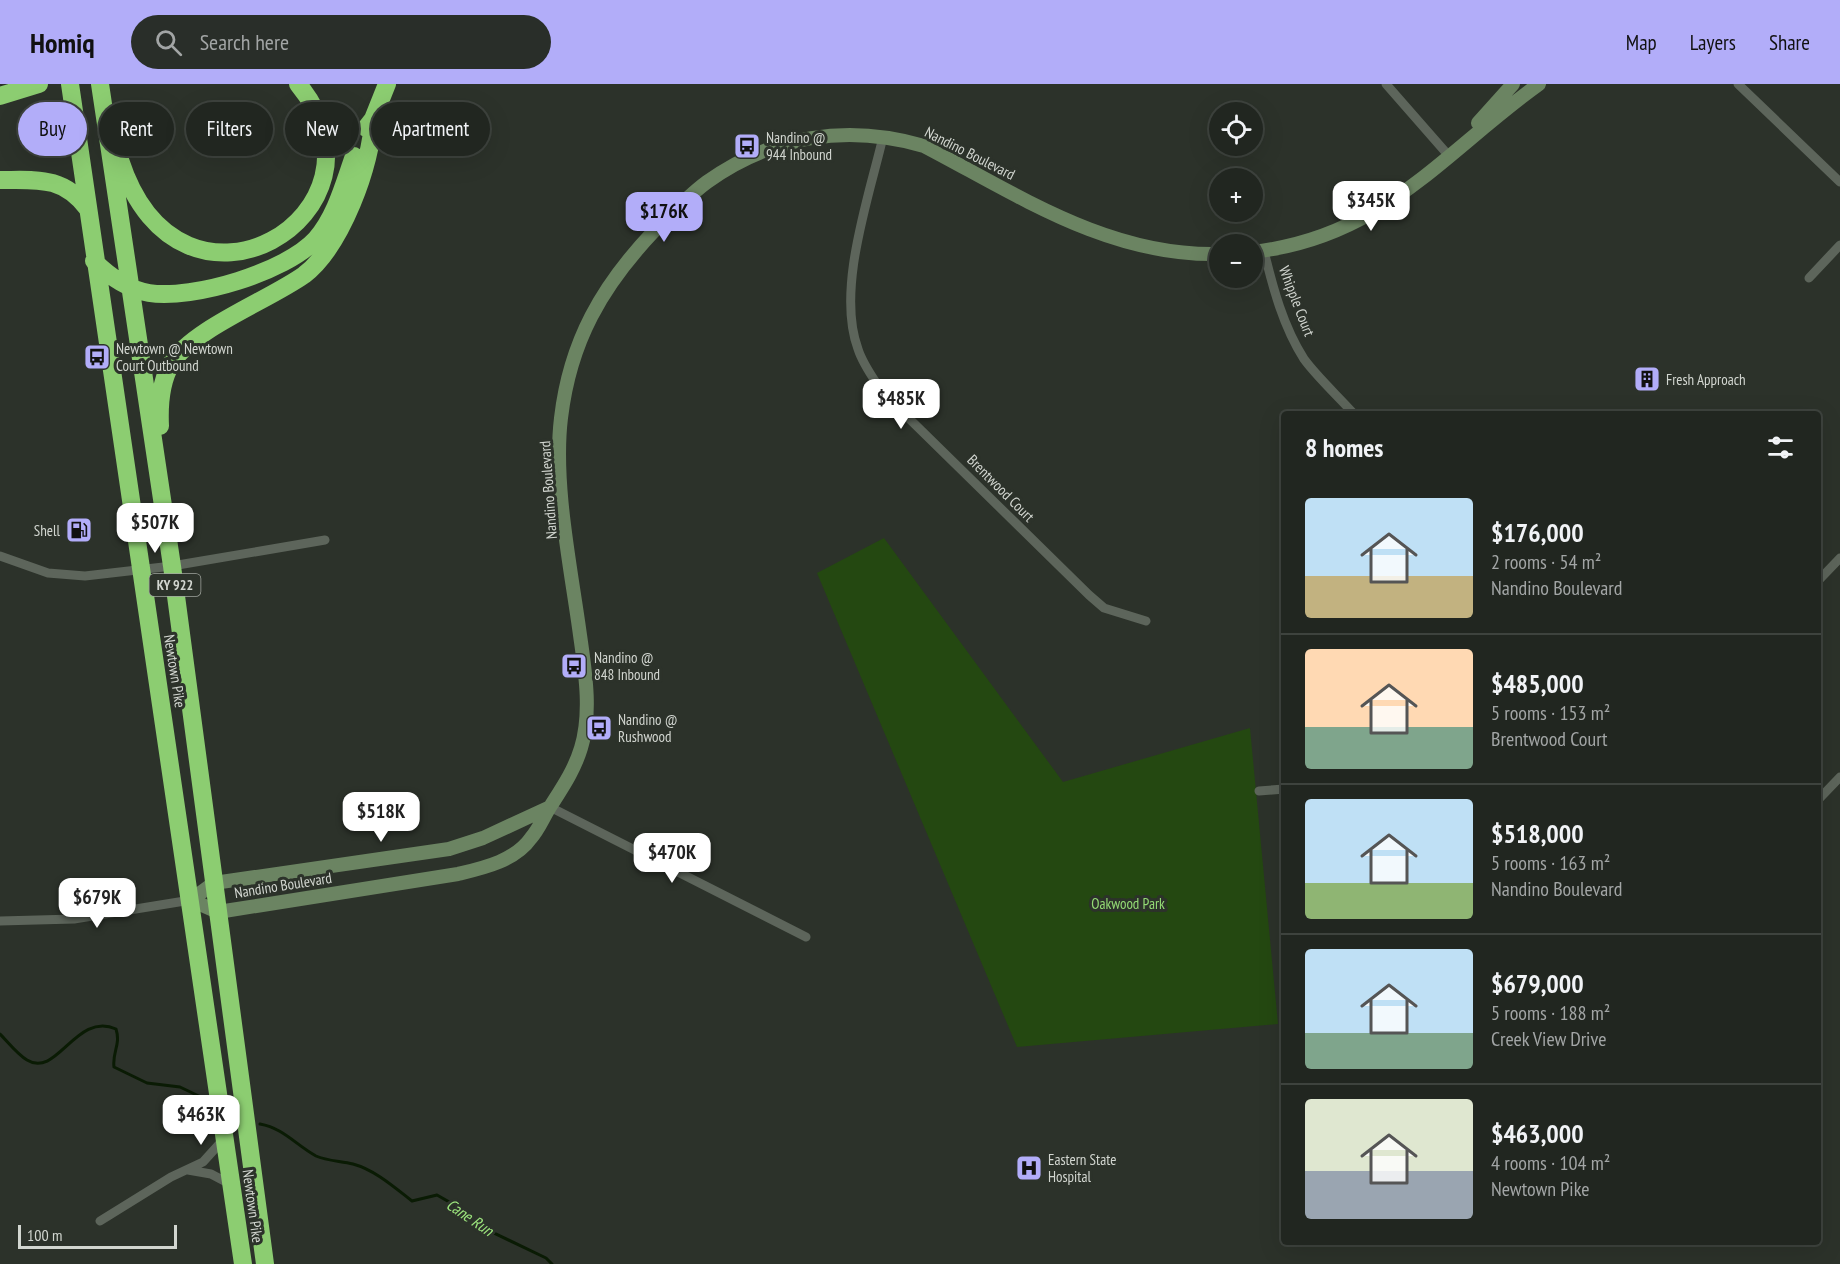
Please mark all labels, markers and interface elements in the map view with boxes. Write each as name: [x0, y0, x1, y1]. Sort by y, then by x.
search box: [131, 15, 551, 69]
text: Homiq: [30, 24, 95, 61]
icon: search: [152, 26, 185, 59]
text: Search here: [200, 28, 289, 56]
text: Map: [1626, 29, 1657, 56]
text: Layers: [1690, 29, 1736, 56]
text: Share: [1769, 29, 1810, 56]
chip: Buy: [18, 102, 87, 156]
chip: Rent: [99, 102, 174, 156]
chip: Filters: [186, 102, 273, 156]
chip: New: [285, 102, 359, 156]
chip: Apartment: [371, 102, 490, 156]
map controls: [1209, 102, 1263, 288]
button: locate: [1209, 102, 1263, 156]
street label: Nandino Boulevard: [922, 122, 1018, 184]
place label: Nandino @ 944 Inbound: [766, 128, 832, 164]
bus stop icon: Nandino @ 944 Inbound: [732, 131, 762, 161]
button: +: [1209, 168, 1263, 222]
pin: $345K: [1329, 181, 1413, 232]
text: $345K: [1347, 187, 1395, 213]
pin: $176K: [622, 192, 706, 243]
text: $176K: [640, 198, 688, 224]
button: −: [1209, 234, 1263, 288]
street label: Whipple Court: [1275, 263, 1319, 339]
place label: Newtown @ Newtown Court Outbound: [116, 339, 233, 375]
bus stop icon: Newtown @ Newtown Court Outbound: [82, 342, 112, 372]
building icon: Fresh Approach: [1632, 364, 1662, 394]
place label: Fresh Approach: [1666, 370, 1746, 389]
pin: $485K: [859, 379, 943, 430]
text: $485K: [877, 385, 925, 411]
text: 8 homes: [1305, 431, 1383, 464]
icon: filters: [1764, 431, 1797, 464]
street label: Nandino Boulevard: [535, 440, 561, 540]
street label: Brentwood Court: [963, 450, 1039, 526]
pin: $507K: [113, 503, 197, 554]
text: $507K: [131, 509, 179, 535]
fuel station icon: Shell: [64, 515, 94, 545]
text: $176,000: [1491, 516, 1584, 549]
place label: Shell: [34, 521, 60, 540]
icon: home: [1353, 522, 1425, 594]
text: 2 rooms · 54 m²: [1491, 549, 1601, 575]
road number: KY 922: [150, 574, 201, 596]
text: Nandino Boulevard: [1491, 575, 1622, 601]
street label: Newtown Pike: [160, 633, 190, 709]
place label: Nandino @ 848 Inbound: [594, 648, 660, 684]
bus stop icon: Nandino @ 848 Inbound: [559, 651, 589, 681]
text: $485,000: [1491, 667, 1584, 700]
icon: home: [1353, 673, 1425, 745]
text: 5 rooms · 153 m²: [1491, 700, 1610, 726]
place label: Nandino @ Rushwood: [618, 710, 678, 746]
bus stop icon: Nandino @ Rushwood: [584, 713, 614, 743]
text: Brentwood Court: [1491, 726, 1608, 752]
pin: $518K: [339, 792, 423, 843]
text: $518K: [357, 798, 405, 824]
text: $518,000: [1491, 817, 1584, 850]
icon: home: [1353, 823, 1425, 895]
pin: $470K: [630, 833, 714, 884]
text: $470K: [648, 839, 696, 865]
text: 5 rooms · 163 m²: [1491, 850, 1610, 876]
street label: Nandino Boulevard: [233, 868, 333, 902]
text: Nandino Boulevard: [1491, 876, 1622, 902]
pin: $679K: [55, 878, 139, 929]
text: $679K: [73, 884, 121, 910]
park label: Oakwood Park: [1091, 894, 1165, 913]
text: $679,000: [1491, 967, 1584, 1000]
icon: home: [1353, 973, 1425, 1045]
text: 5 rooms · 188 m²: [1491, 1000, 1610, 1026]
text: Creek View Drive: [1491, 1026, 1606, 1052]
pin: $463K: [159, 1095, 243, 1146]
text: $463K: [177, 1101, 225, 1127]
text: $463,000: [1491, 1117, 1584, 1150]
icon: home: [1353, 1123, 1425, 1195]
place label: Eastern State Hospital: [1048, 1150, 1116, 1186]
text: 4 rooms · 104 m²: [1491, 1150, 1610, 1176]
hospital icon: Eastern State Hospital: [1014, 1153, 1044, 1183]
street label: Newtown Pike: [238, 1168, 268, 1244]
text: Newtown Pike: [1491, 1176, 1589, 1202]
water label: Cane Run: [443, 1194, 498, 1240]
scale bar: [18, 1222, 177, 1250]
text: 100 m: [27, 1225, 62, 1245]

